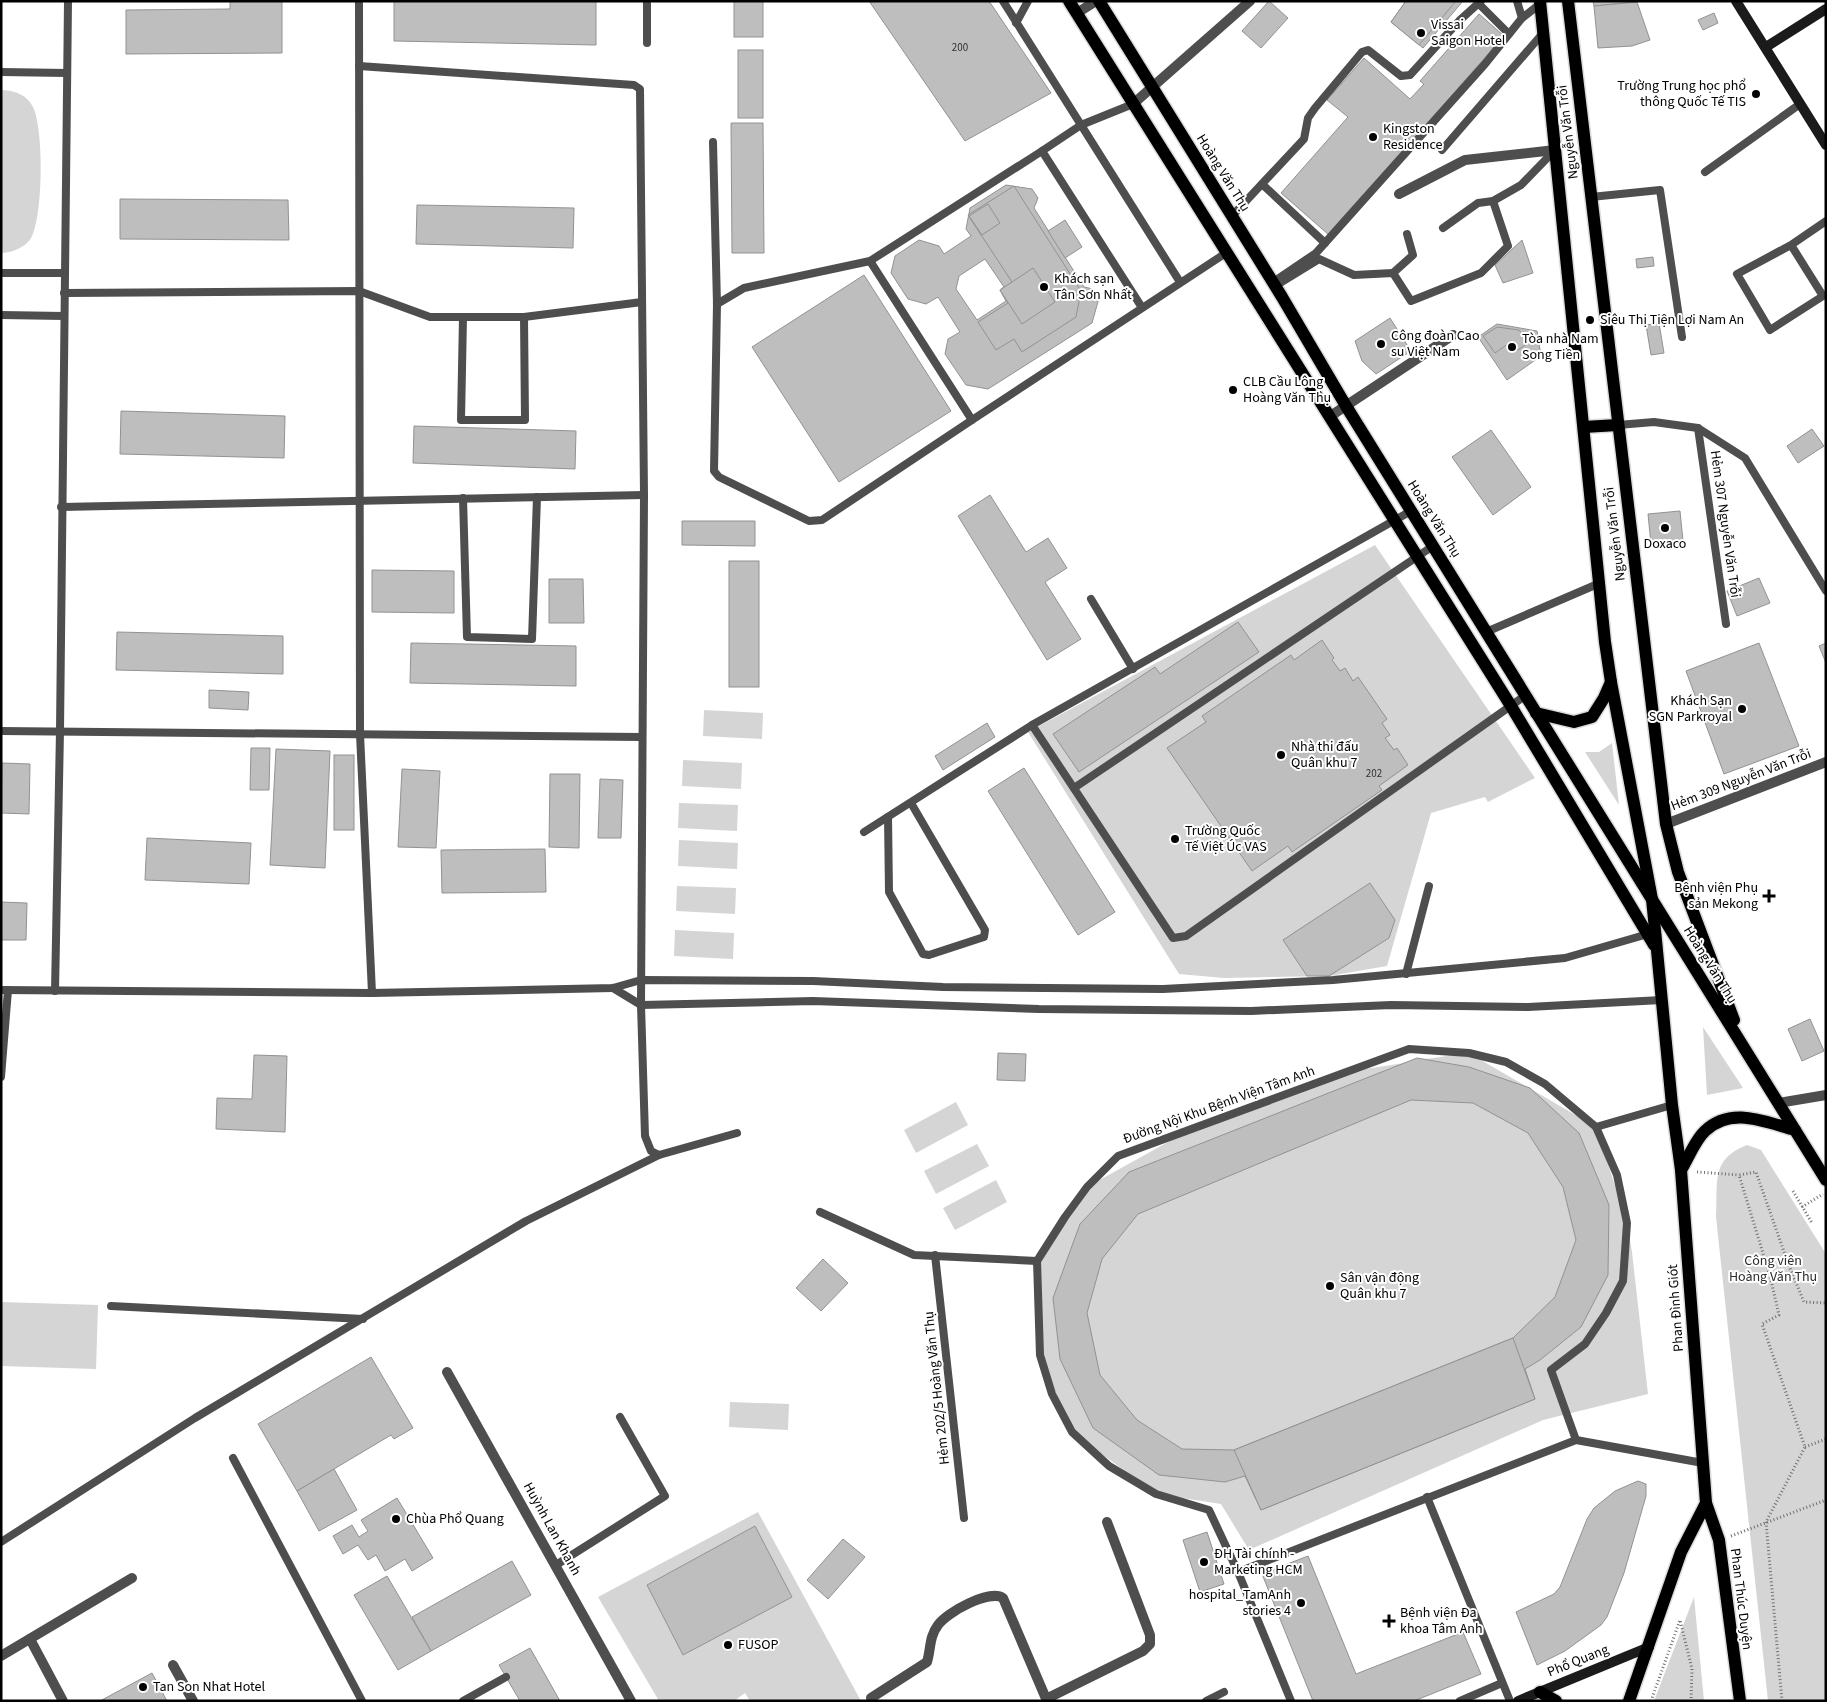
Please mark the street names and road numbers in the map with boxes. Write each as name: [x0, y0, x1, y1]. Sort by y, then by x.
street label: Nguyễn Văn Trỗi: [1552, 84, 1584, 180]
street label: Hoàng Văn Thụ: [1191, 130, 1255, 216]
street label: Hẻm 307 Nguyễn Văn Trỗi: [1705, 449, 1745, 599]
street label: Hoàng Văn Thụ: [1402, 476, 1466, 562]
street label: Nguyễn Văn Trỗi: [1599, 486, 1631, 582]
street label: Hẻm 309 Nguyễn Văn Trỗi: [1668, 744, 1814, 816]
street label: Hoàng Văn Thụ: [1678, 922, 1742, 1008]
street label: Đường Nội Khu Bệnh Viện Tâm Anh: [1120, 1061, 1318, 1149]
street label: Phan Đình Giót: [1663, 1263, 1689, 1352]
street label: Hẻm 202/5 Hoàng Văn Thụ: [919, 1310, 955, 1466]
street label: Huỳnh Lan Khanh: [518, 1479, 586, 1579]
street label: Phan Thúc Duyện: [1725, 1547, 1757, 1651]
street label: Phổ Quang: [1544, 1640, 1612, 1682]

